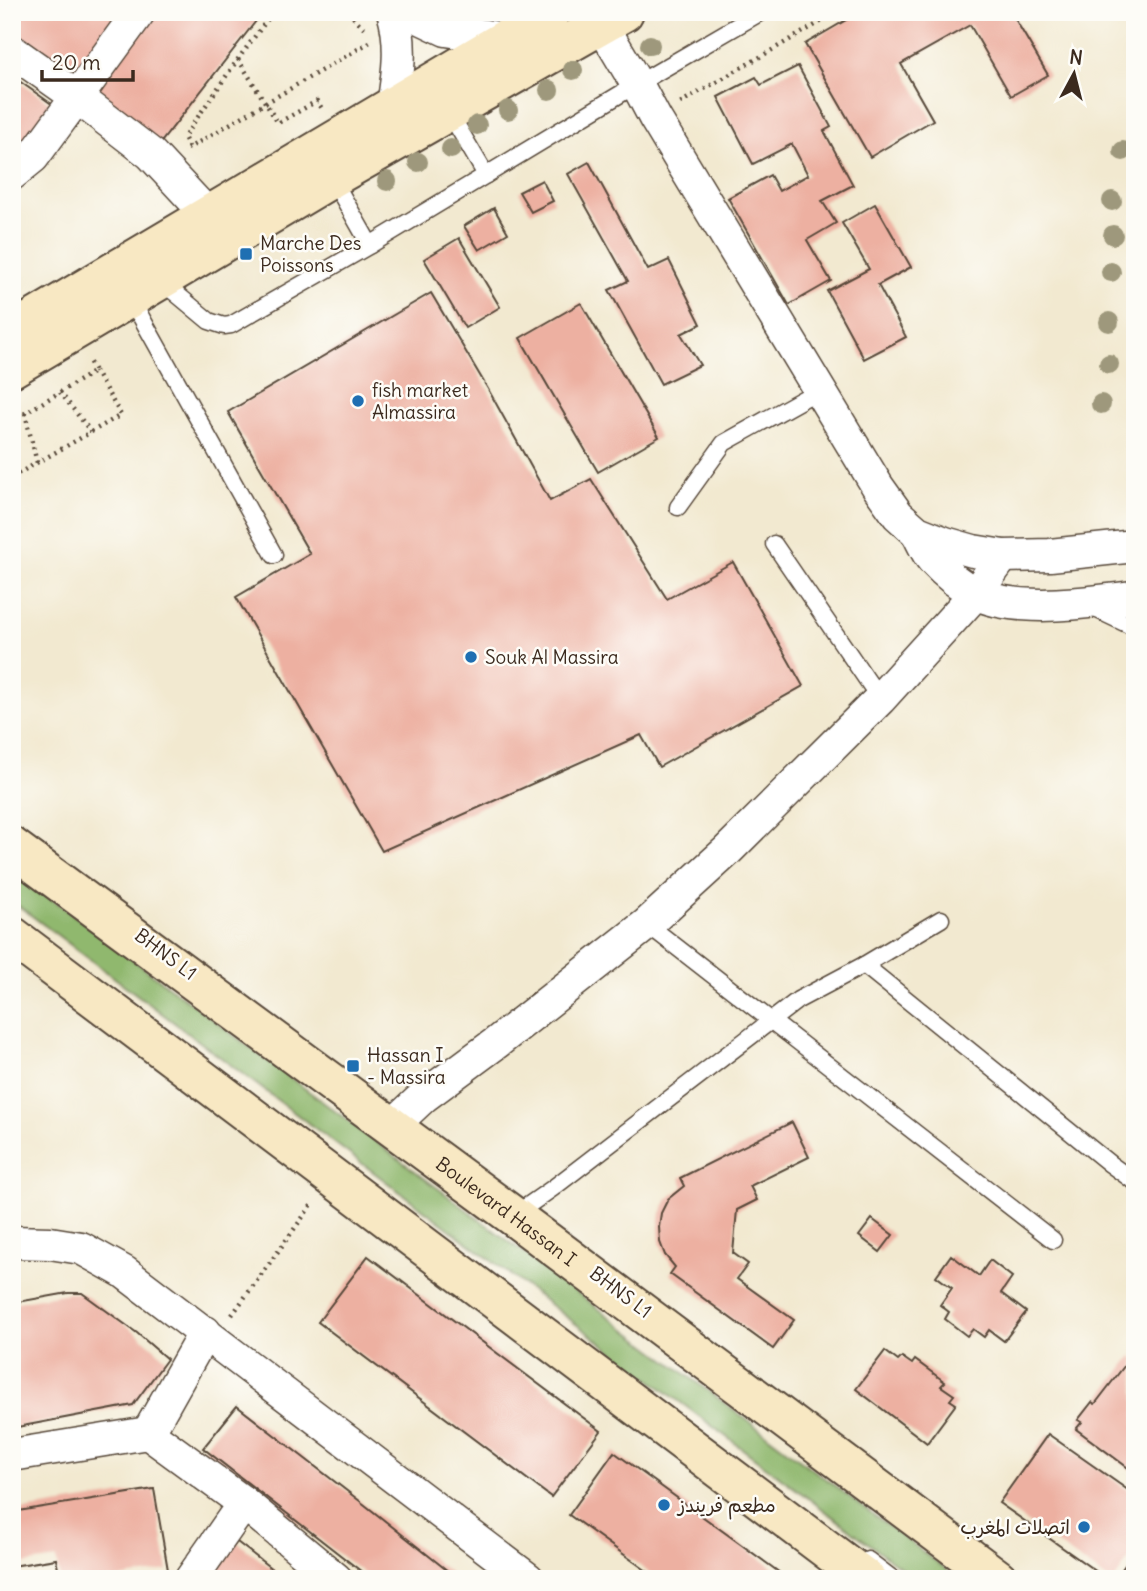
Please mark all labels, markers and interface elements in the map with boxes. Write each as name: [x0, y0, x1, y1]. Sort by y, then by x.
scale bar: [42, 38, 133, 82]
north arrow: [1038, 38, 1108, 108]
text: N: [1068, 44, 1084, 70]
text: 20 m: [52, 49, 101, 76]
place label: Marche Des Poissons: [260, 231, 361, 277]
marker: Marche Des Poissons: [238, 246, 254, 262]
place label: fish market Almassira: [372, 378, 468, 424]
marker: fish market Almassira: [350, 393, 366, 409]
place label: Souk Al Massira: [485, 645, 619, 669]
marker: Souk Al Massira: [463, 649, 479, 665]
street label: BHNS L1: [130, 923, 202, 985]
place label: Hassan I - Massira: [367, 1043, 446, 1089]
marker: Hassan I - Massira: [345, 1058, 361, 1074]
street label: Boulevard Hassan I: [431, 1151, 581, 1271]
street label: BHNS L1: [585, 1261, 657, 1323]
place label: مطعم فريندز: [676, 1493, 776, 1520]
marker: مطعم فريندز: [656, 1497, 672, 1513]
place label: اتصلات المغرب: [960, 1515, 1070, 1539]
marker: اتصلات المغرب: [1076, 1519, 1092, 1535]

